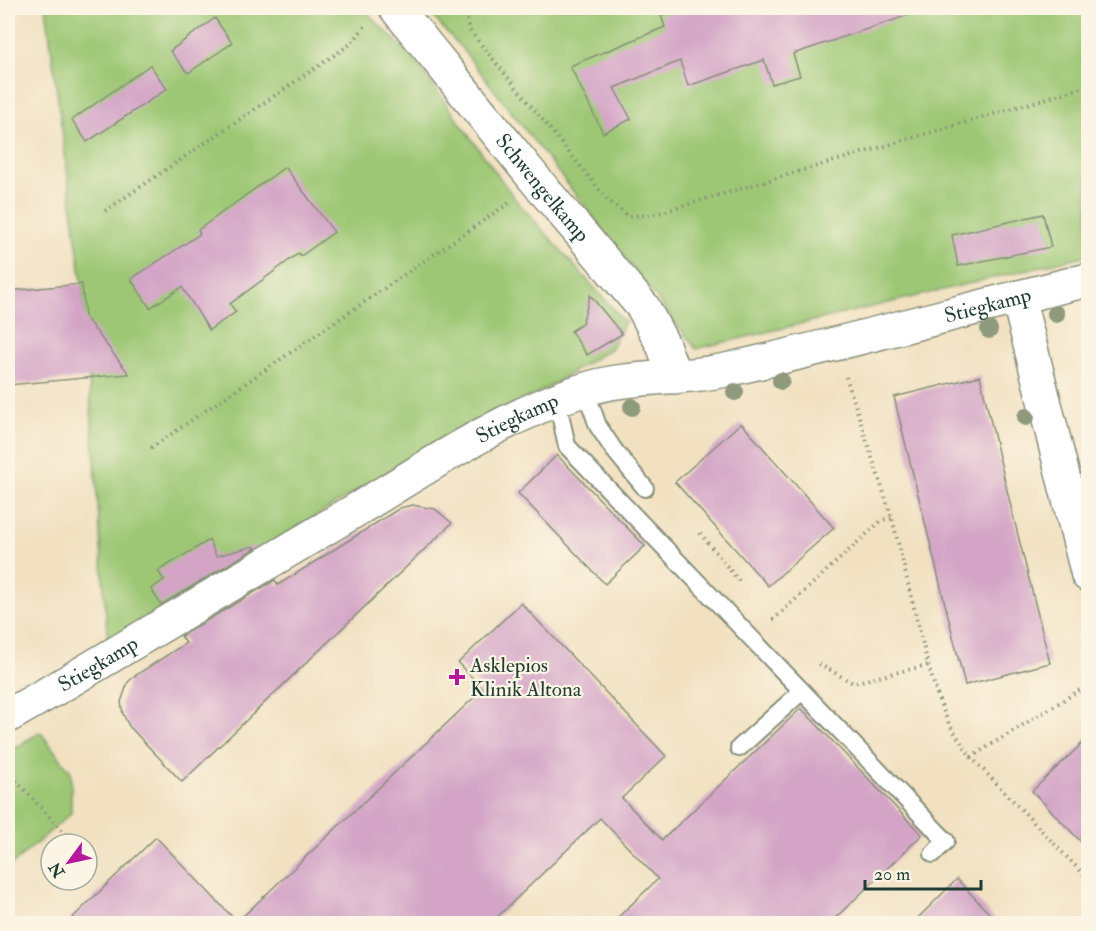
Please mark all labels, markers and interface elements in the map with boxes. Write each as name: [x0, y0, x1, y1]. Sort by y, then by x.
street label: Schwengelkamp: [489, 128, 595, 248]
street label: Stiegkamp: [941, 282, 1034, 330]
street label: Stiegkamp: [471, 387, 562, 450]
street label: Stiegkamp: [53, 630, 143, 698]
place label: Asklepios Klinik Altona: [469, 652, 582, 703]
marker: Asklepios Klinik Altona: [448, 668, 466, 686]
north arrow: [39, 832, 99, 892]
scale bar: [865, 853, 980, 891]
text: N: [45, 858, 70, 882]
text: 20 m: [874, 863, 910, 886]

